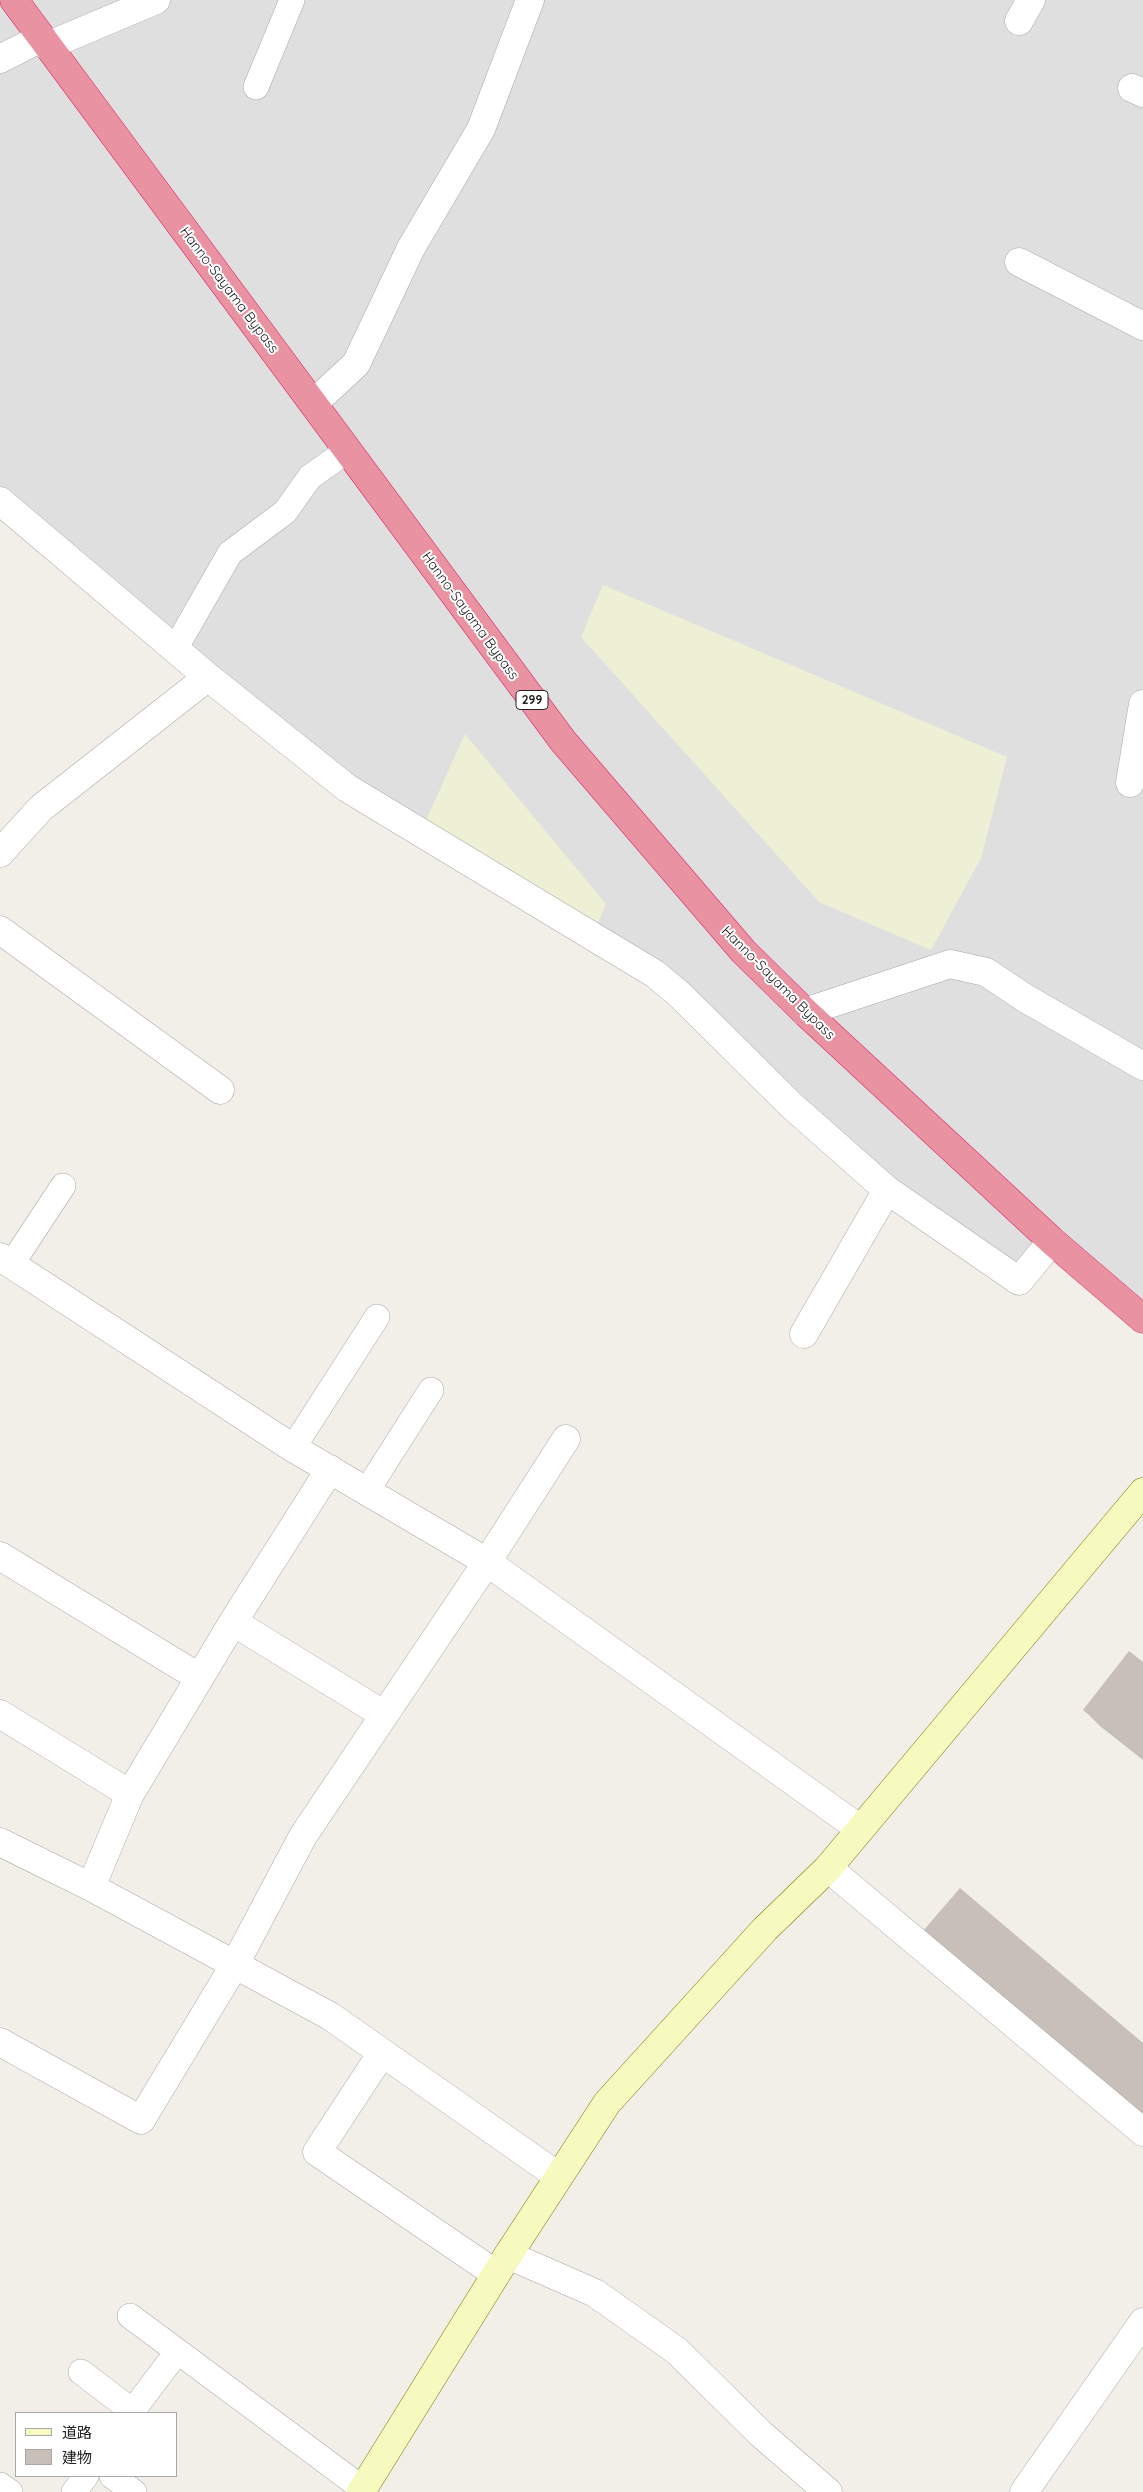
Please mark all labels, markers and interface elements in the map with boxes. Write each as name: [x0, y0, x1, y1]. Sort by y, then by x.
street label: Hanno-Sayama Bypass: [176, 224, 282, 356]
street label: Hanno-Sayama Bypass: [418, 549, 522, 683]
road number: 299: [516, 690, 548, 710]
street label: Hanno-Sayama Bypass: [718, 923, 838, 1043]
legend: [15, 2412, 178, 2477]
text: 道路: [62, 2423, 92, 2442]
text: 建物: [62, 2448, 92, 2467]

